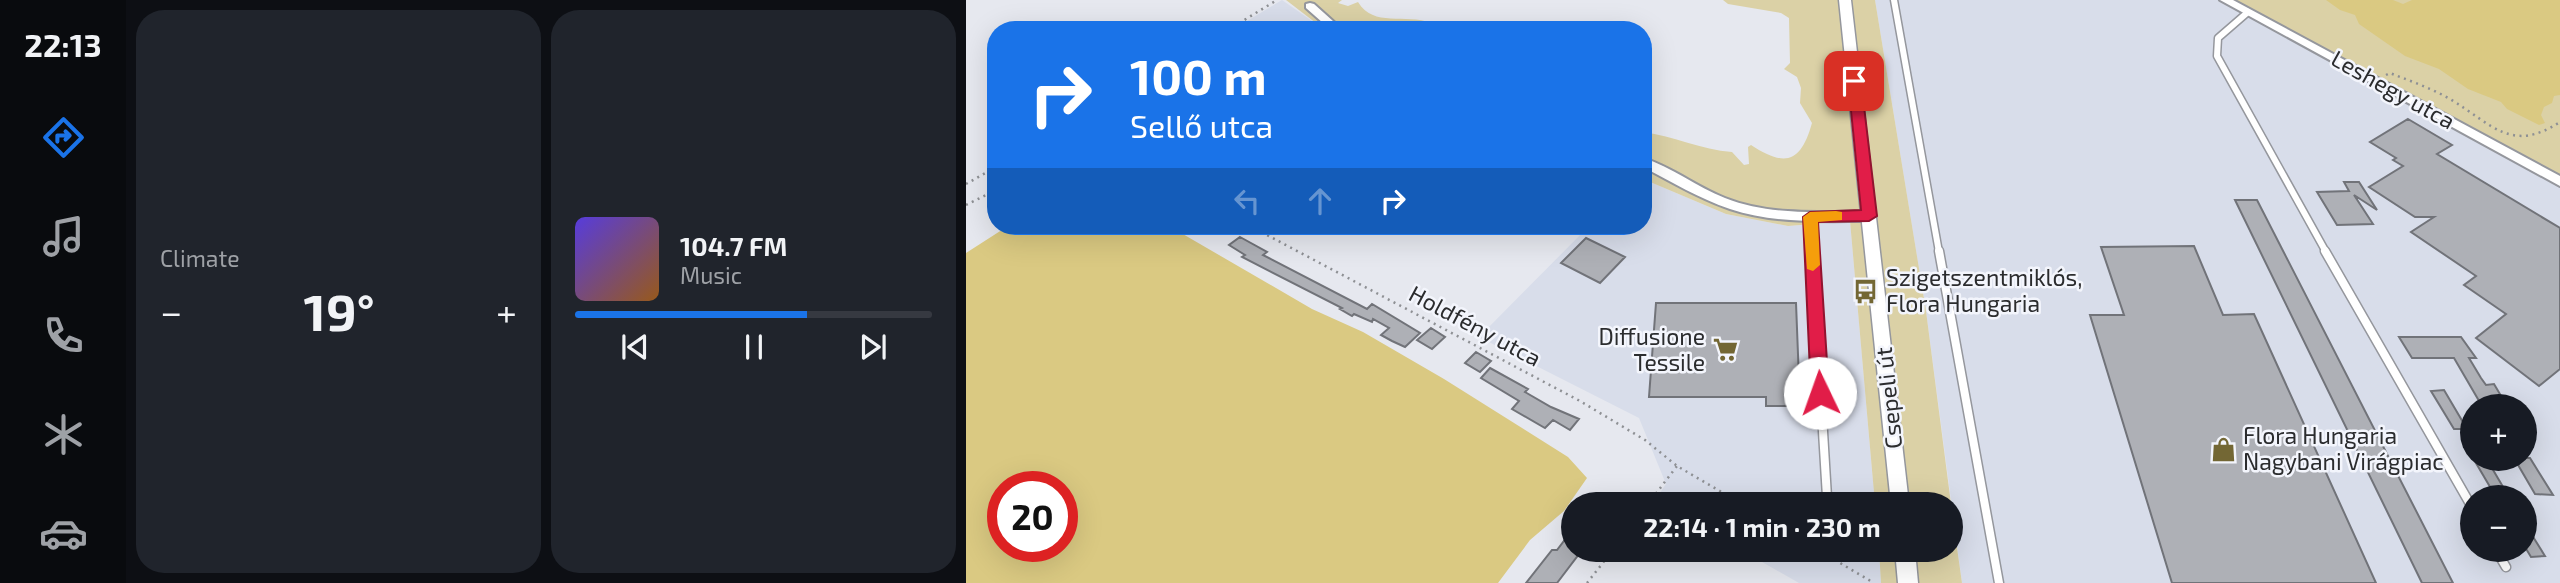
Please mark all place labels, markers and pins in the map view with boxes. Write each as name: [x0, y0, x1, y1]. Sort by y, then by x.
pin: [1824, 51, 1884, 111]
place label: Szigetszentmiklós, Flora Hungaria: [1886, 263, 2082, 317]
bus stop icon: Szigetszentmiklós, Flora Hungaria: [1852, 277, 1880, 305]
place label: Diffusione Tessile: [1598, 322, 1705, 376]
supermarket icon: Diffusione Tessile: [1711, 336, 1739, 364]
place label: Flora Hungaria Nagybani Virágpiac: [2243, 421, 2444, 475]
shop icon: Flora Hungaria Nagybani Virágpiac: [2209, 435, 2237, 463]

